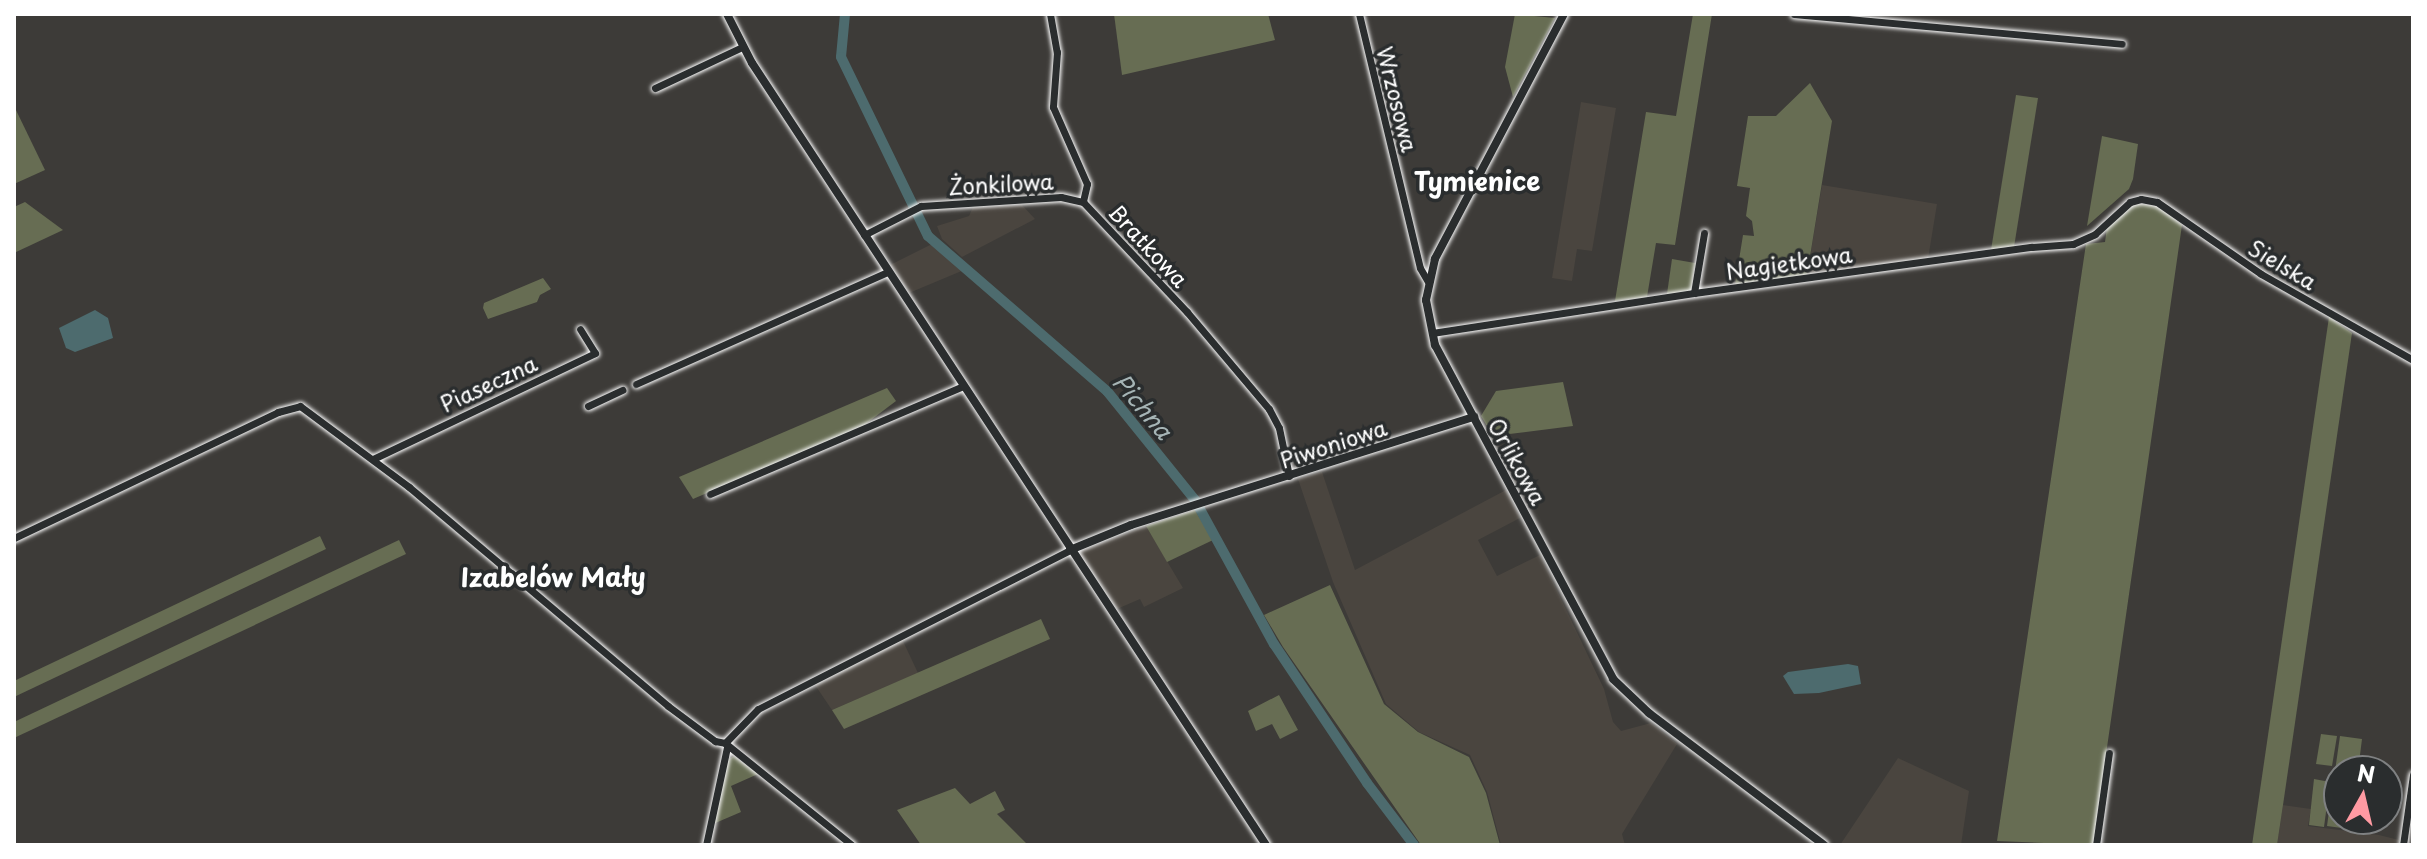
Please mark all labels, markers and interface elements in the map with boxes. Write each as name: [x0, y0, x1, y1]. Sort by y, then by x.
street label: Wrzosowa: [1372, 44, 1424, 154]
district label: Tymienice: [1414, 165, 1540, 197]
street label: Żonkilowa: [948, 167, 1054, 199]
street label: Bratkowa: [1104, 198, 1194, 292]
street label: Sielska: [2244, 234, 2322, 294]
street label: Nagietkowa: [1724, 240, 1854, 284]
street label: Piaseczna: [435, 349, 541, 417]
water label: Pichna: [1107, 367, 1179, 445]
street label: Piwoniowa: [1276, 413, 1390, 473]
street label: Orlikowa: [1483, 413, 1553, 509]
district label: Izabelów Mały: [460, 561, 646, 593]
north arrow: [2323, 755, 2403, 835]
text: N: [2355, 755, 2377, 790]

